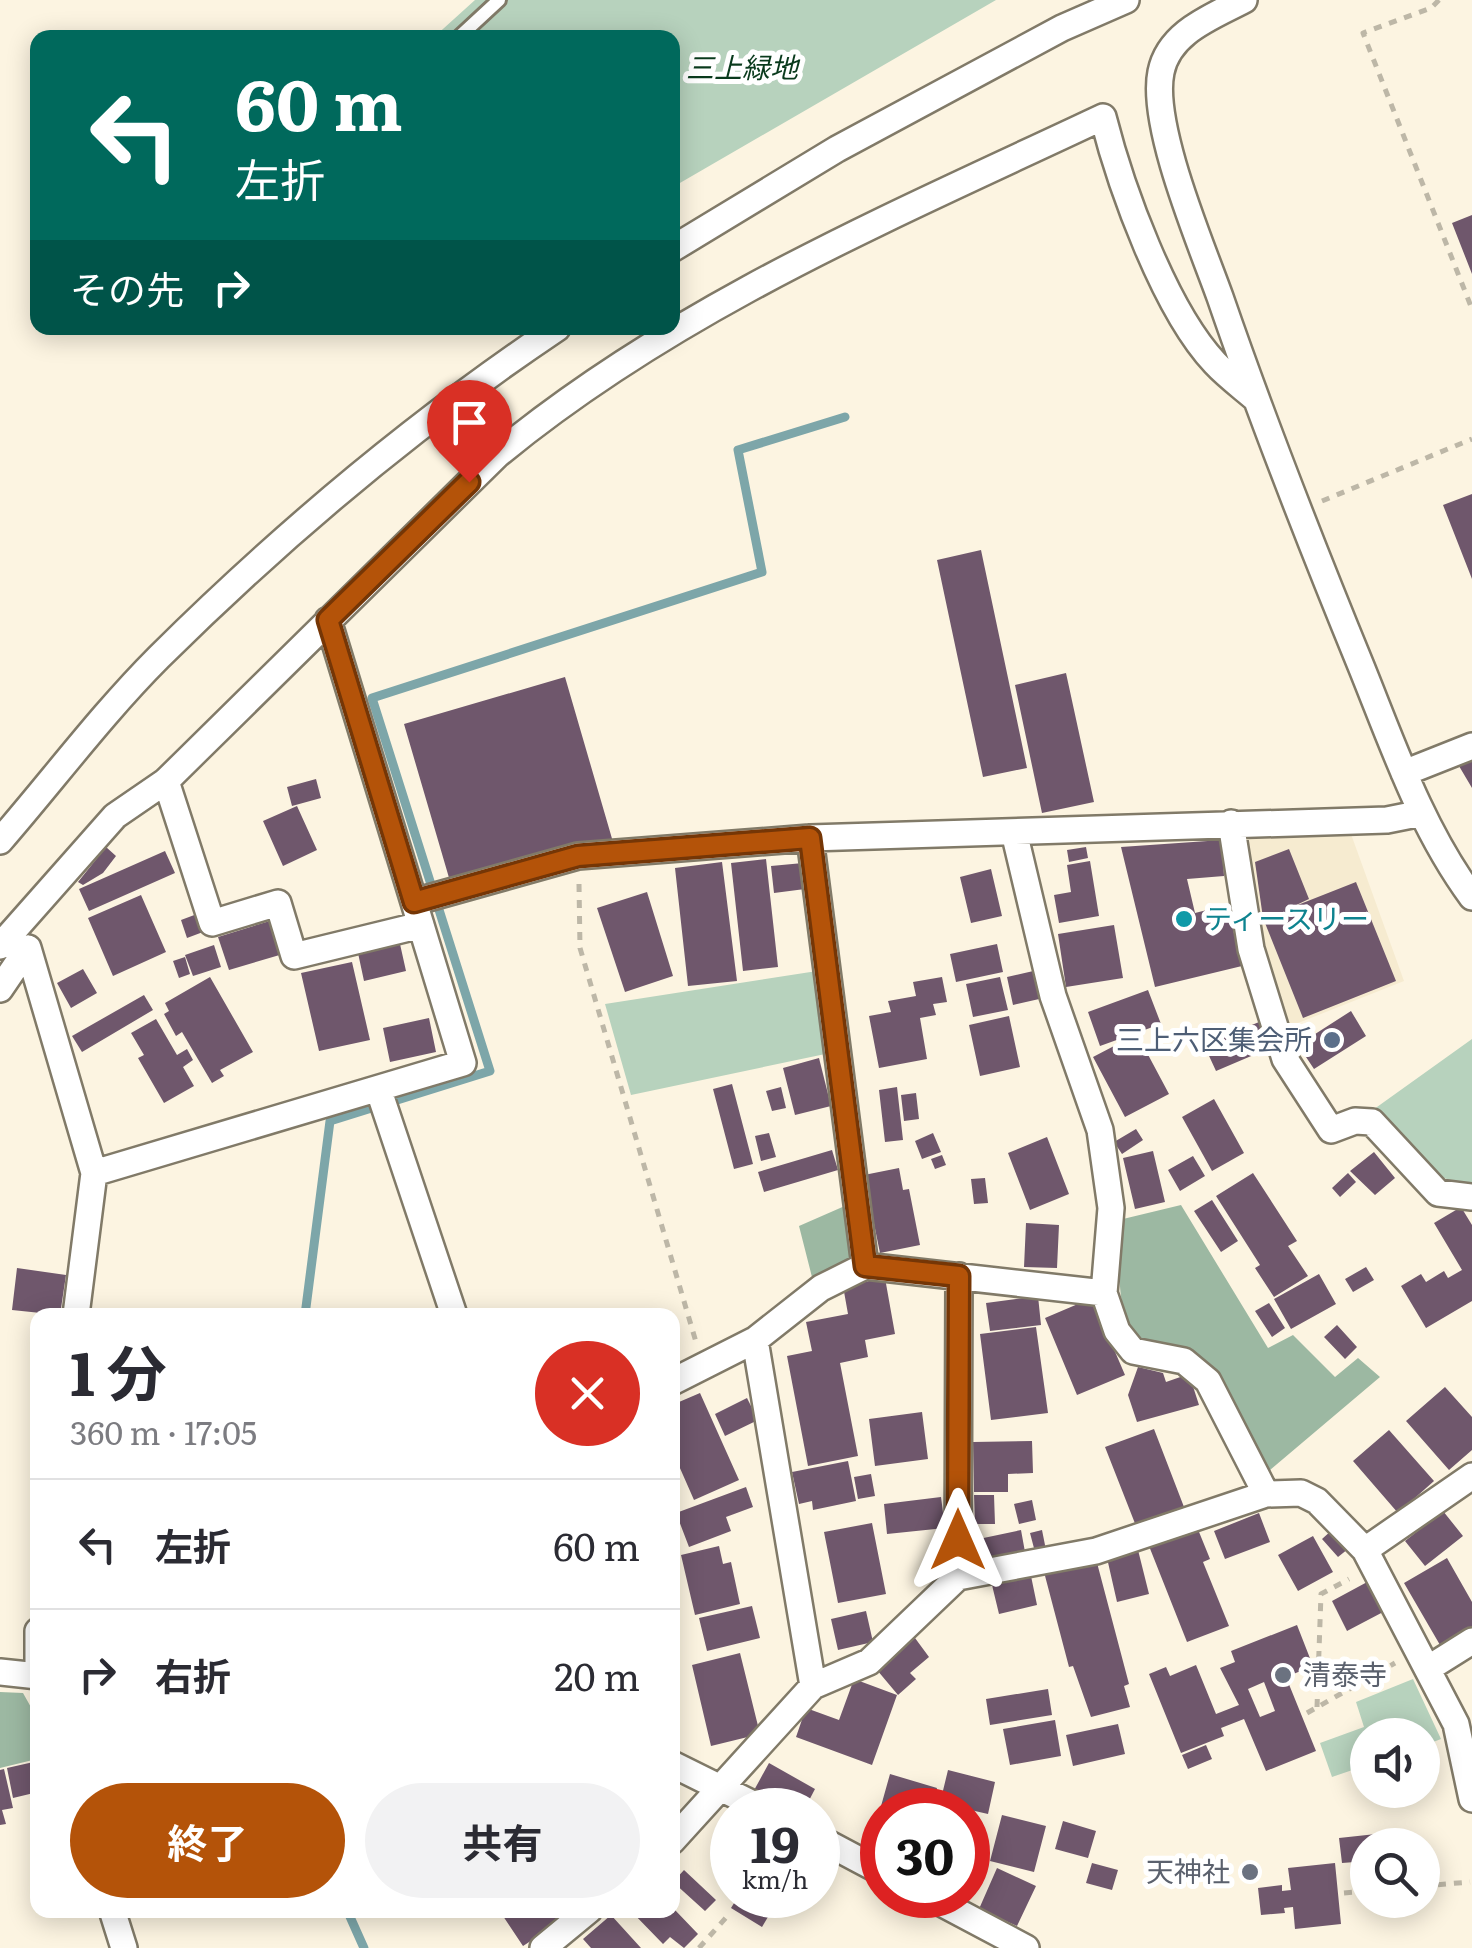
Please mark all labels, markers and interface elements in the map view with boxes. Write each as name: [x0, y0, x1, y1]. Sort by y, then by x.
park label: 三上緑地: [686, 45, 801, 87]
text: 60 m: [235, 49, 403, 153]
icon: left: [70, 70, 200, 200]
text: 左折: [235, 144, 325, 211]
text: その先: [70, 259, 184, 316]
icon: right: [204, 260, 259, 315]
pin: [427, 380, 512, 483]
icon: arrive: [442, 395, 497, 450]
place label: ティースリー: [1204, 896, 1369, 938]
marker: ティースリー: [1173, 908, 1195, 930]
place label: 三上六区集会所: [1116, 1017, 1312, 1059]
marker: 三上六区集会所: [1321, 1029, 1343, 1051]
text: 1 分: [70, 1325, 167, 1414]
button: close: [535, 1341, 640, 1446]
text: 360 m · 17:05: [70, 1407, 257, 1455]
position arrow: [906, 1488, 1010, 1592]
text: 左折: [155, 1516, 231, 1573]
text: 60 m: [553, 1516, 640, 1573]
icon: left: [70, 1517, 125, 1572]
text: 右折: [155, 1646, 231, 1703]
text: 20 m: [554, 1646, 640, 1703]
icon: right: [70, 1647, 125, 1702]
place label: 清泰寺: [1303, 1652, 1387, 1694]
marker: 清泰寺: [1272, 1664, 1294, 1686]
map controls: [1350, 1718, 1440, 1918]
button: sound: [1350, 1718, 1440, 1808]
button: 終了: [70, 1783, 345, 1898]
button: 共有: [365, 1783, 640, 1898]
speed limit sign: 30: [860, 1788, 990, 1918]
text: 19: [750, 1804, 800, 1878]
button: search: [1350, 1828, 1440, 1918]
place label: 天神社: [1146, 1849, 1230, 1891]
text: km/h: [742, 1860, 808, 1897]
marker: 天神社: [1239, 1861, 1261, 1883]

